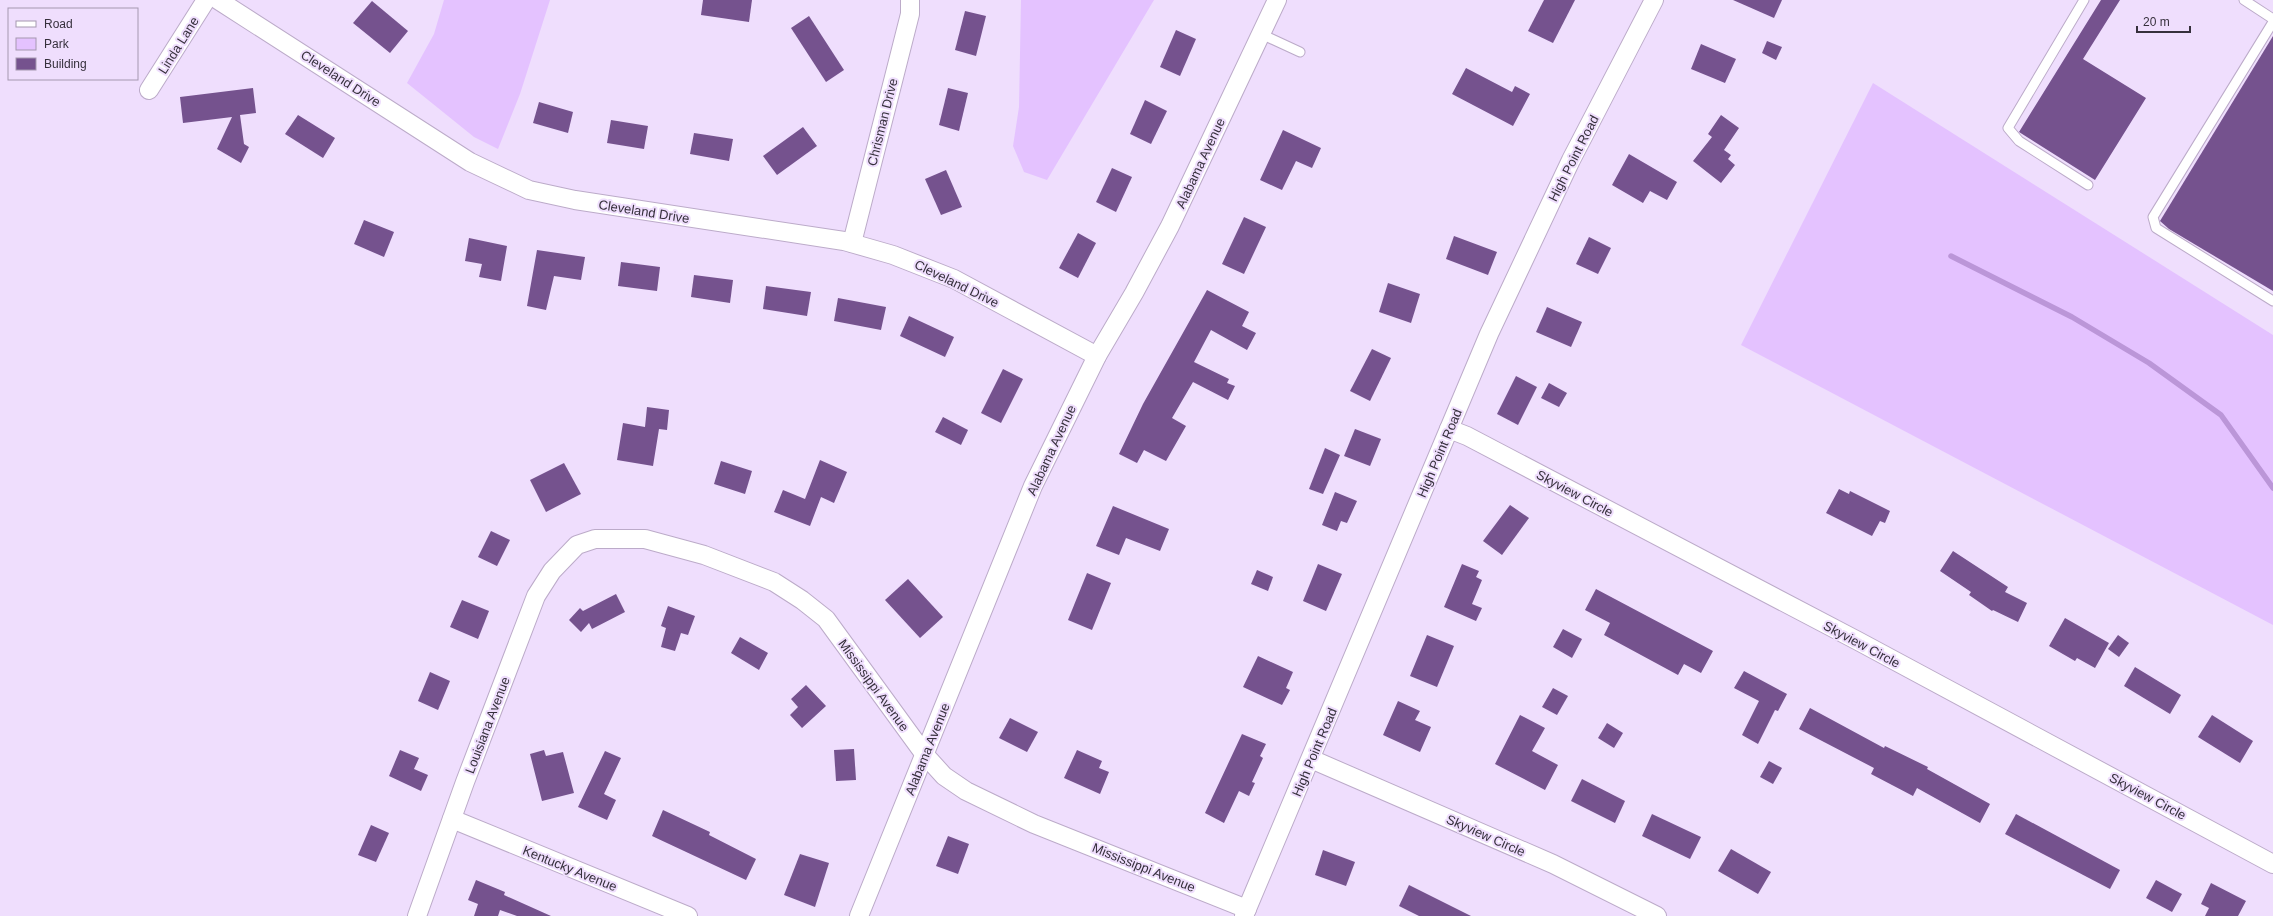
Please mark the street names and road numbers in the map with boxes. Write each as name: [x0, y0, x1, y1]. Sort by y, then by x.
street label: Linda Lane: [155, 14, 202, 77]
street label: Cleveland Drive: [298, 47, 383, 110]
street label: Chrisman Drive: [864, 77, 901, 167]
street label: High Point Road: [1545, 113, 1602, 204]
street label: Alabama Avenue: [1173, 116, 1228, 211]
street label: Cleveland Drive: [597, 197, 690, 226]
street label: Cleveland Drive: [912, 257, 1001, 310]
street label: Alabama Avenue: [1024, 403, 1079, 498]
street label: High Point Road: [1414, 407, 1465, 500]
street label: Skyview Circle: [1534, 467, 1616, 520]
street label: Skyview Circle: [1821, 618, 1903, 671]
street label: Mississippi Avenue: [835, 637, 912, 734]
street label: Louisiana Avenue: [462, 675, 513, 776]
street label: Alabama Avenue: [902, 701, 953, 797]
street label: High Point Road: [1289, 706, 1340, 799]
street label: Skyview Circle: [2107, 770, 2189, 823]
street label: Skyview Circle: [1444, 811, 1527, 859]
street label: Mississippi Avenue: [1090, 840, 1197, 895]
street label: Kentucky Avenue: [521, 843, 619, 894]

